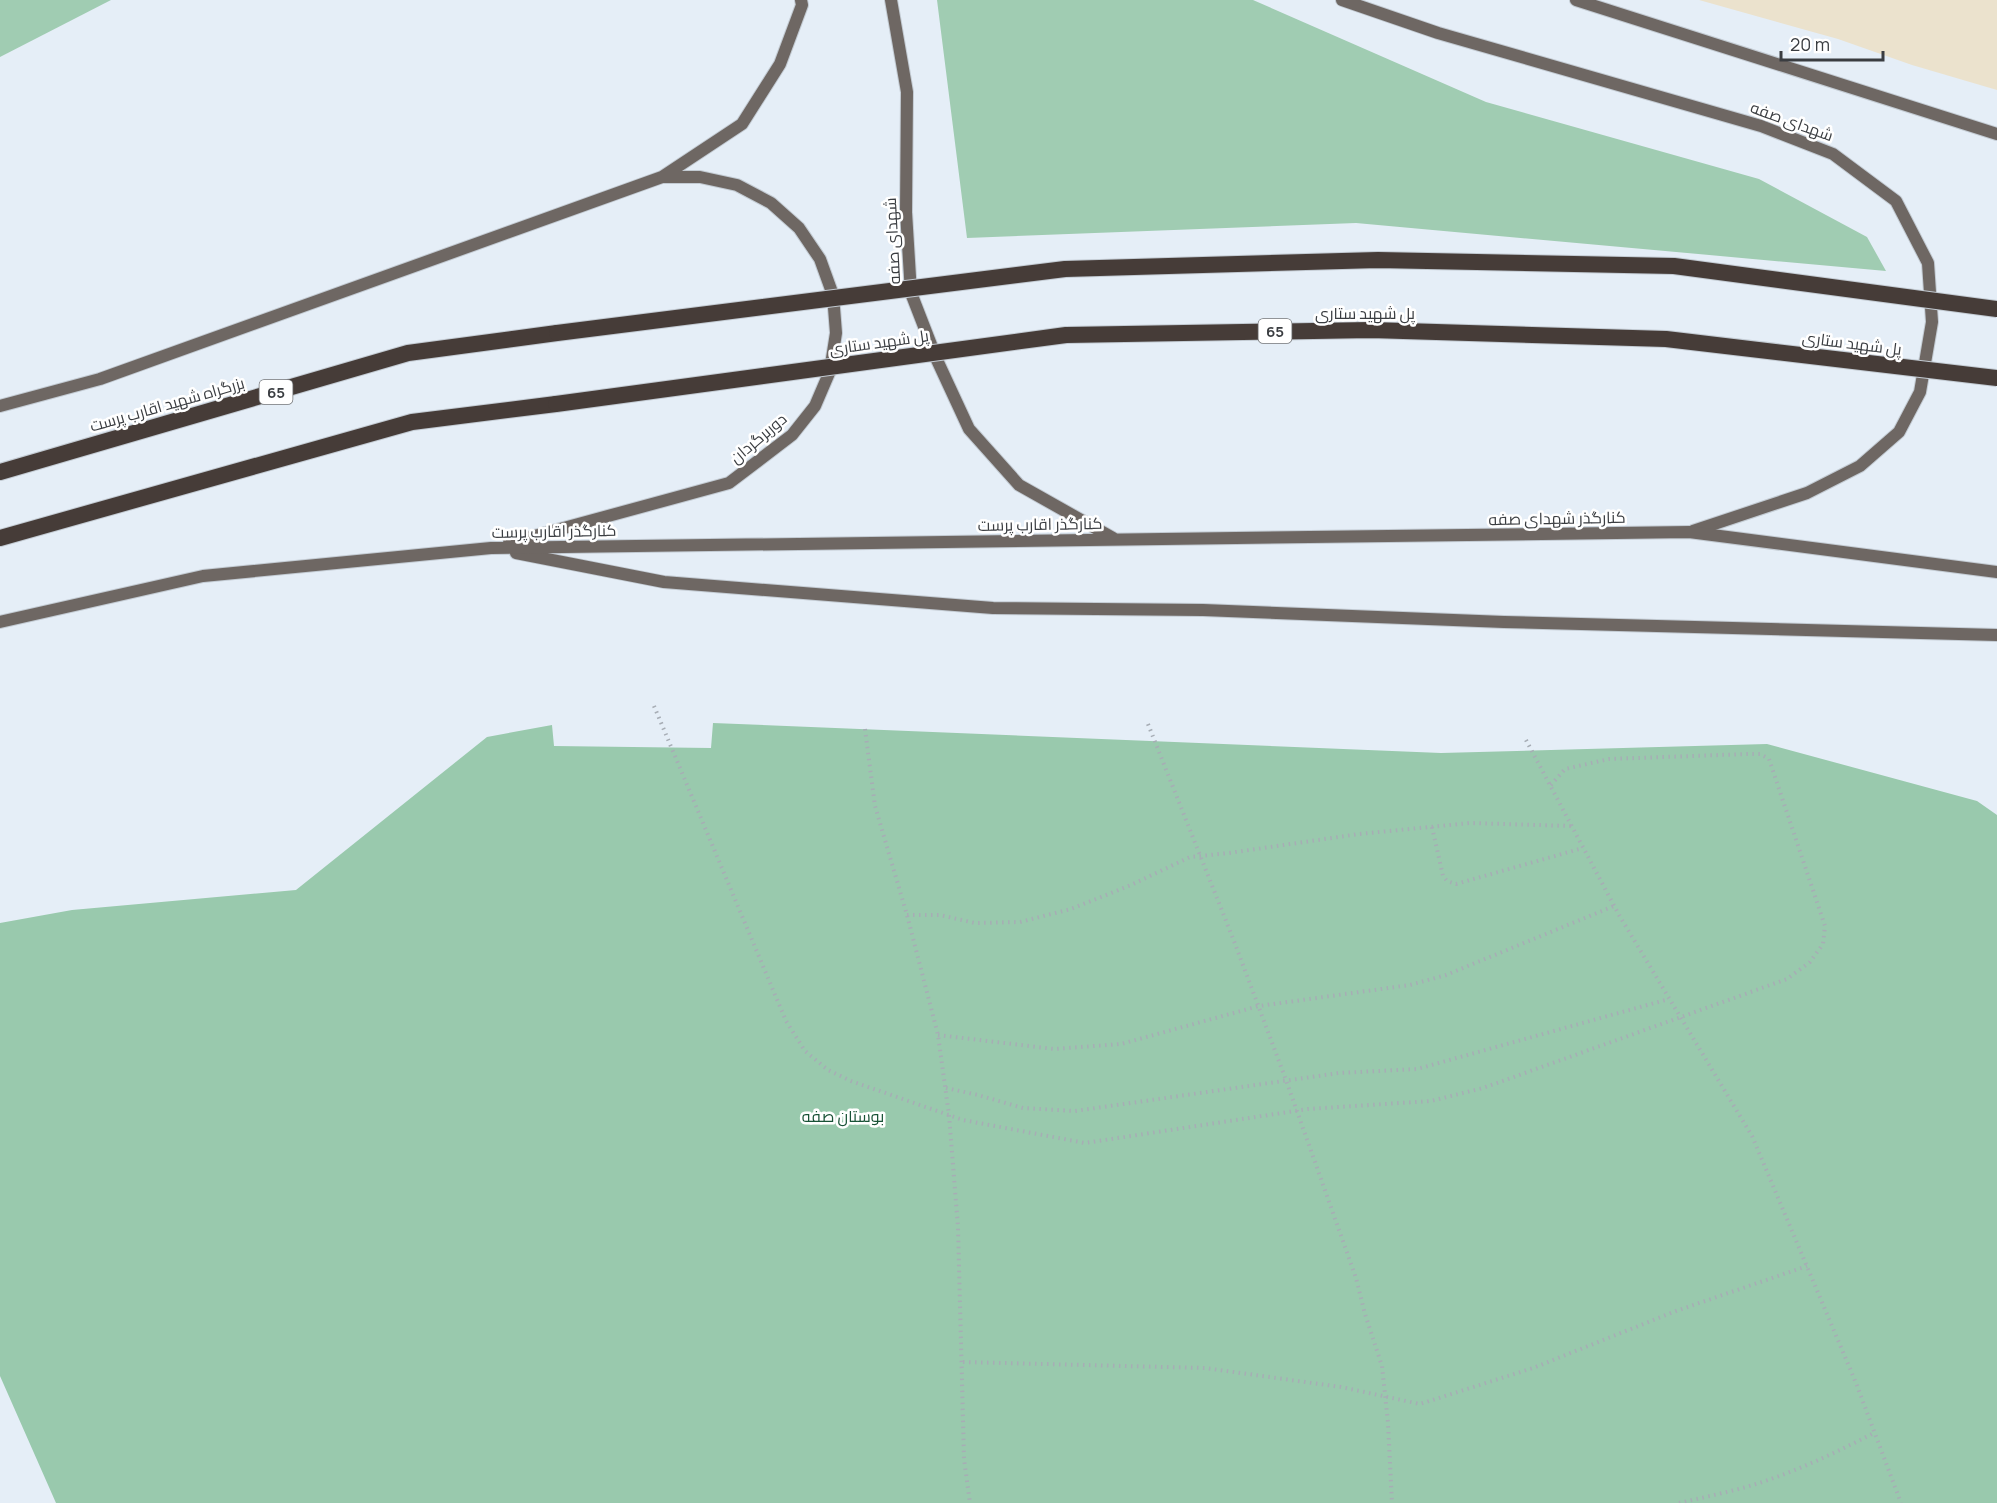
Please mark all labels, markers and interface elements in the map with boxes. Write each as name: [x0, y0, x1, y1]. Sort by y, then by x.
scale bar: [1781, 24, 1883, 62]
text: 20 m: [1790, 32, 1830, 56]
street label: شهدای صفه: [1747, 96, 1837, 146]
street label: شهدای صفه: [879, 197, 905, 285]
street label: پل شهید ستاری: [1315, 302, 1416, 325]
road number: 65: [1258, 319, 1292, 343]
street label: پل شهید ستاری: [828, 324, 931, 361]
street label: پل شهید ستاری: [1801, 326, 1904, 361]
street label: بزرگراه شهید اقارب پرست: [87, 371, 247, 438]
road number: 65: [260, 380, 292, 404]
street label: دوربرگردان: [725, 408, 791, 468]
street label: کنارگذر شهدای صفه: [1488, 506, 1626, 530]
street label: کنارگذر اقارب پرست: [978, 512, 1102, 537]
street label: کنارگذر اقارب پرست: [492, 519, 616, 544]
park label: بوستان صفه: [802, 1105, 884, 1127]

